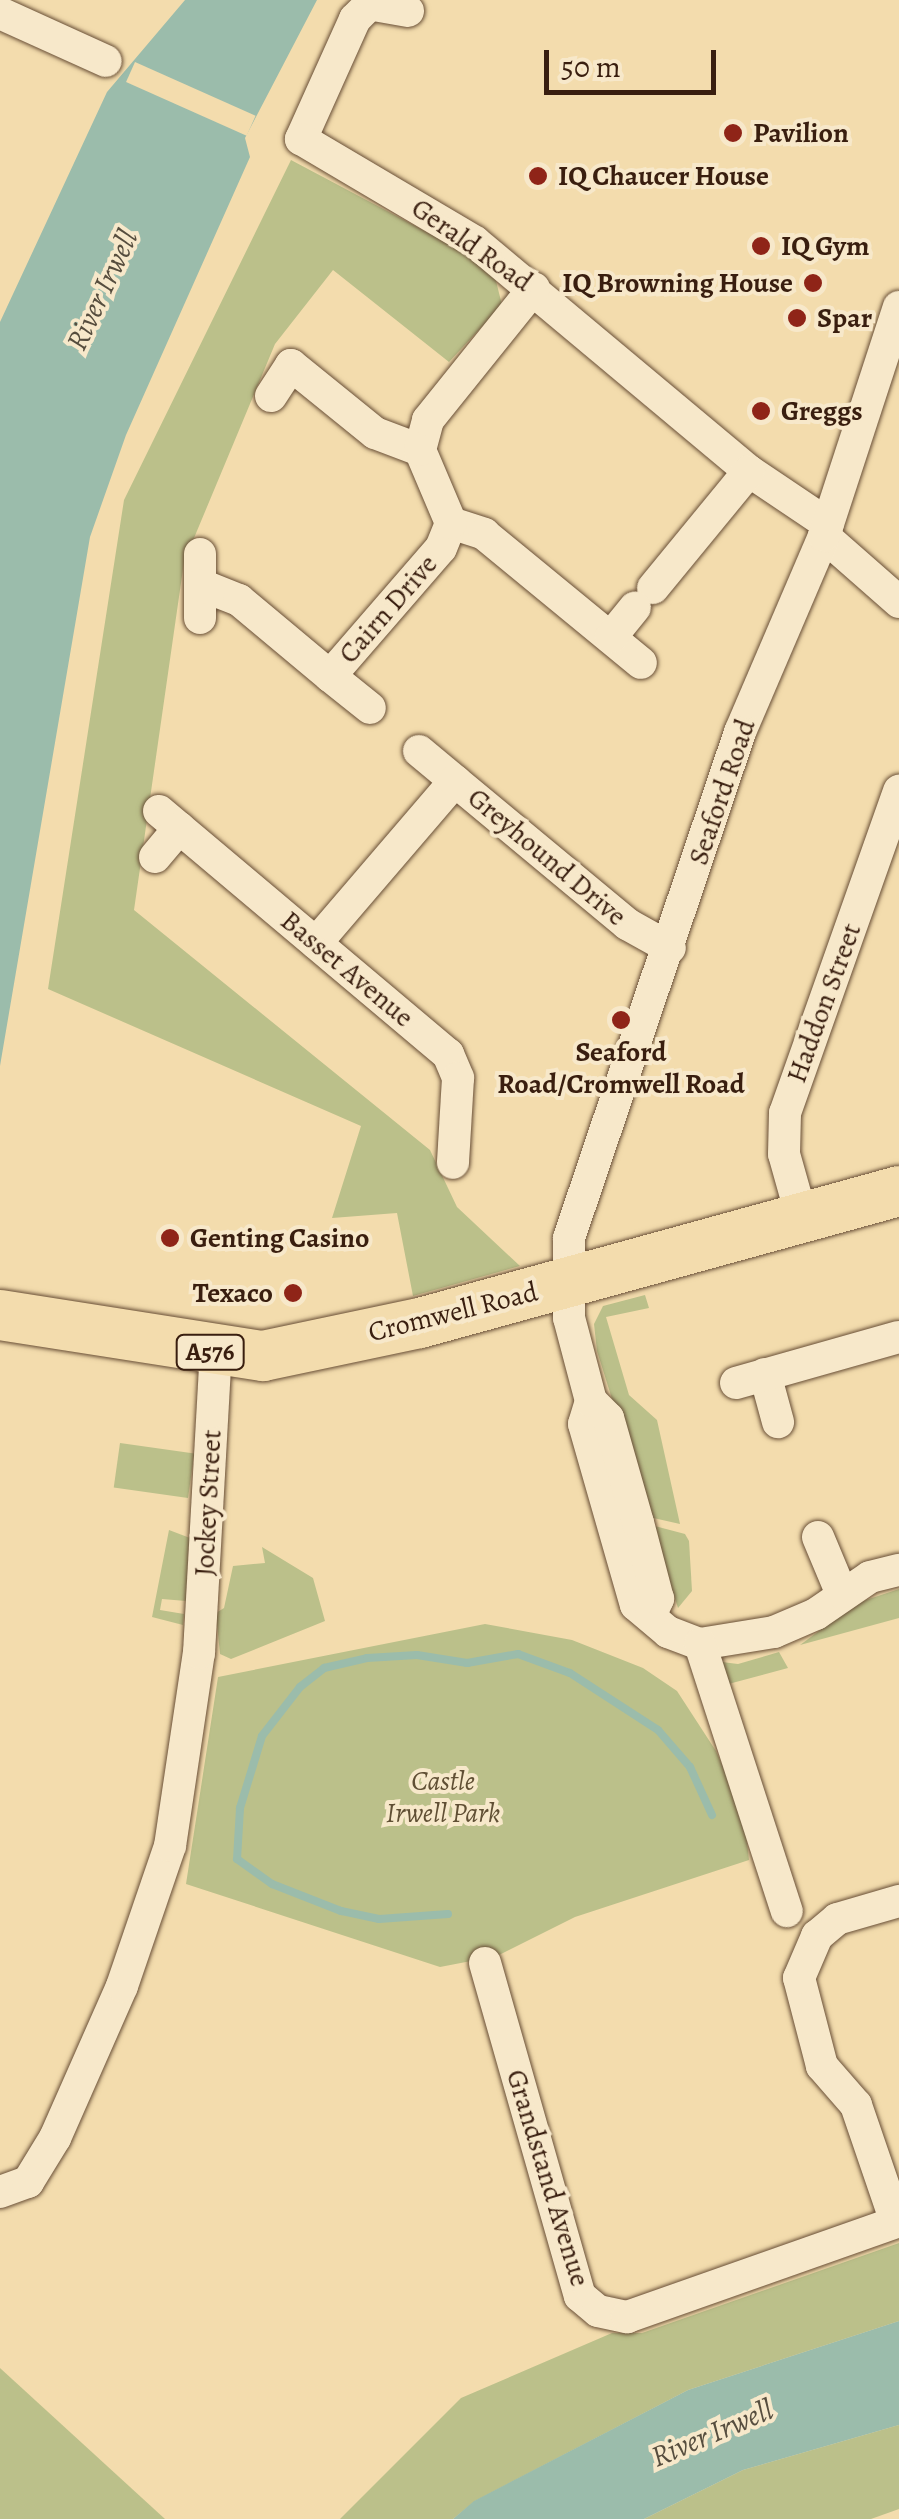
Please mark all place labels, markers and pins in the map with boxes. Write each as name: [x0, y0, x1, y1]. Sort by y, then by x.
place label: Pavilion: [753, 116, 849, 150]
marker: Pavilion: [722, 122, 744, 144]
place label: IQ Chaucer House: [558, 159, 769, 193]
marker: IQ Chaucer House: [527, 165, 549, 187]
place label: IQ Gym: [781, 229, 869, 263]
marker: IQ Gym: [750, 235, 772, 257]
place label: IQ Browning House: [562, 266, 793, 300]
marker: IQ Browning House: [802, 272, 824, 294]
place label: Spar: [817, 301, 872, 335]
marker: Spar: [786, 307, 808, 329]
place label: Greggs: [781, 394, 863, 428]
marker: Greggs: [750, 400, 772, 422]
marker: Seaford Road/Cromwell Road: [610, 1009, 632, 1031]
place label: Seaford Road/Cromwell Road: [497, 1035, 745, 1101]
place label: Genting Casino: [190, 1221, 369, 1255]
marker: Genting Casino: [159, 1227, 181, 1249]
place label: Texaco: [193, 1276, 273, 1310]
marker: Texaco: [282, 1282, 304, 1304]

